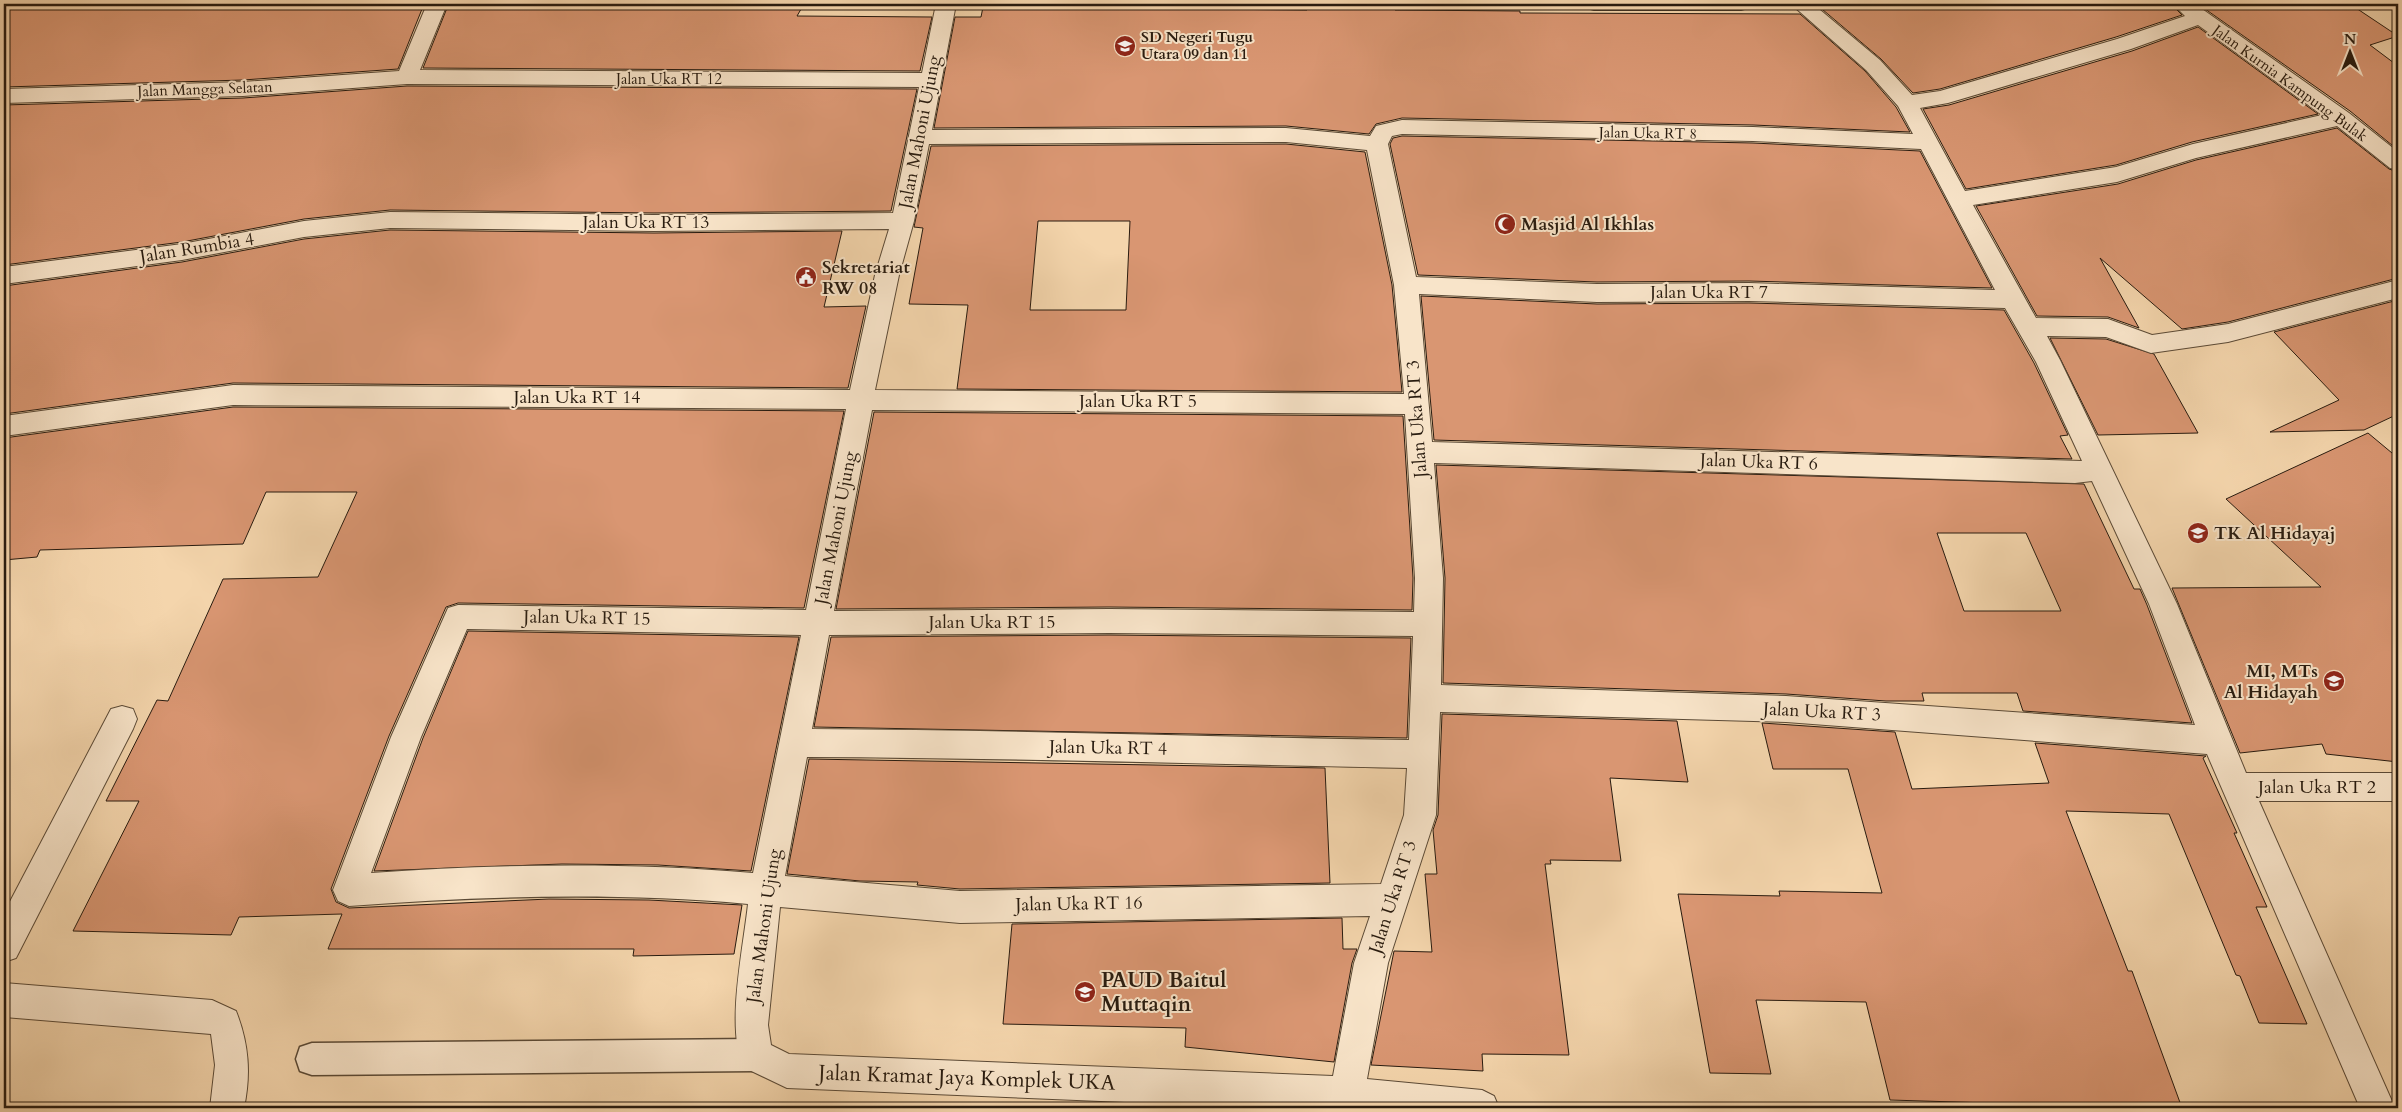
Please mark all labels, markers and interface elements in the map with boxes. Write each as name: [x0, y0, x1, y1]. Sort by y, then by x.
street label: Jalan Kurnia Kampung Bulak: [2207, 19, 2371, 146]
place label: SD Negeri Tugu Utara 09 dan 11: [1141, 27, 1253, 64]
north arrow: [2324, 28, 2374, 78]
text: N: [2344, 30, 2356, 49]
school or university icon: SD Negeri Tugu Utara 09 dan 11: [1113, 34, 1137, 58]
street label: Jalan Mahoni Ujung: [892, 52, 947, 214]
street label: Jalan Uka RT 12: [614, 69, 722, 89]
street label: Jalan Mangga Selatan: [135, 77, 273, 101]
street label: Jalan Uka RT 8: [1597, 122, 1697, 144]
street label: Jalan Uka RT 13: [579, 210, 710, 235]
mosque icon: Masjid Al Ikhlas: [1493, 212, 1517, 236]
place label: Masjid Al Ikhlas: [1521, 212, 1654, 237]
street label: Jalan Rumbia 4: [135, 227, 256, 270]
place label: Sekretariat RW 08: [822, 255, 910, 301]
public building icon: Sekretariat RW 08: [794, 265, 818, 289]
street label: Jalan Uka RT 7: [1647, 280, 1768, 305]
street label: Jalan Uka RT 3: [1400, 359, 1434, 482]
street label: Jalan Uka RT 14: [510, 385, 641, 410]
street label: Jalan Uka RT 5: [1076, 389, 1197, 414]
street label: Jalan Uka RT 6: [1697, 447, 1818, 477]
street label: Jalan Mahoni Ujung: [808, 448, 863, 610]
school or university icon: TK Al Hidayaj: [2186, 521, 2210, 545]
place label: TK Al Hidayaj: [2214, 521, 2335, 546]
street label: Jalan Uka RT 15: [520, 604, 651, 632]
street label: Jalan Uka RT 15: [925, 610, 1056, 635]
place label: MI, MTs Al Hidayah: [2224, 659, 2318, 705]
school or university icon: MI, MTs Al Hidayah: [2322, 669, 2346, 693]
street label: Jalan Uka RT 3: [1759, 696, 1882, 728]
street label: Jalan Uka RT 4: [1046, 734, 1167, 762]
street label: Jalan Uka RT 2: [2255, 775, 2376, 800]
street label: Jalan Uka RT 3: [1362, 837, 1423, 960]
street label: Jalan Mahoni Ujung: [740, 846, 787, 1008]
street label: Jalan Uka RT 16: [1012, 890, 1143, 918]
place label: PAUD Baitul Muttaqin: [1101, 966, 1226, 1019]
school or university icon: PAUD Baitul Muttaqin: [1073, 980, 1097, 1004]
street label: Jalan Kramat Jaya Komplek UKA: [815, 1058, 1116, 1098]

